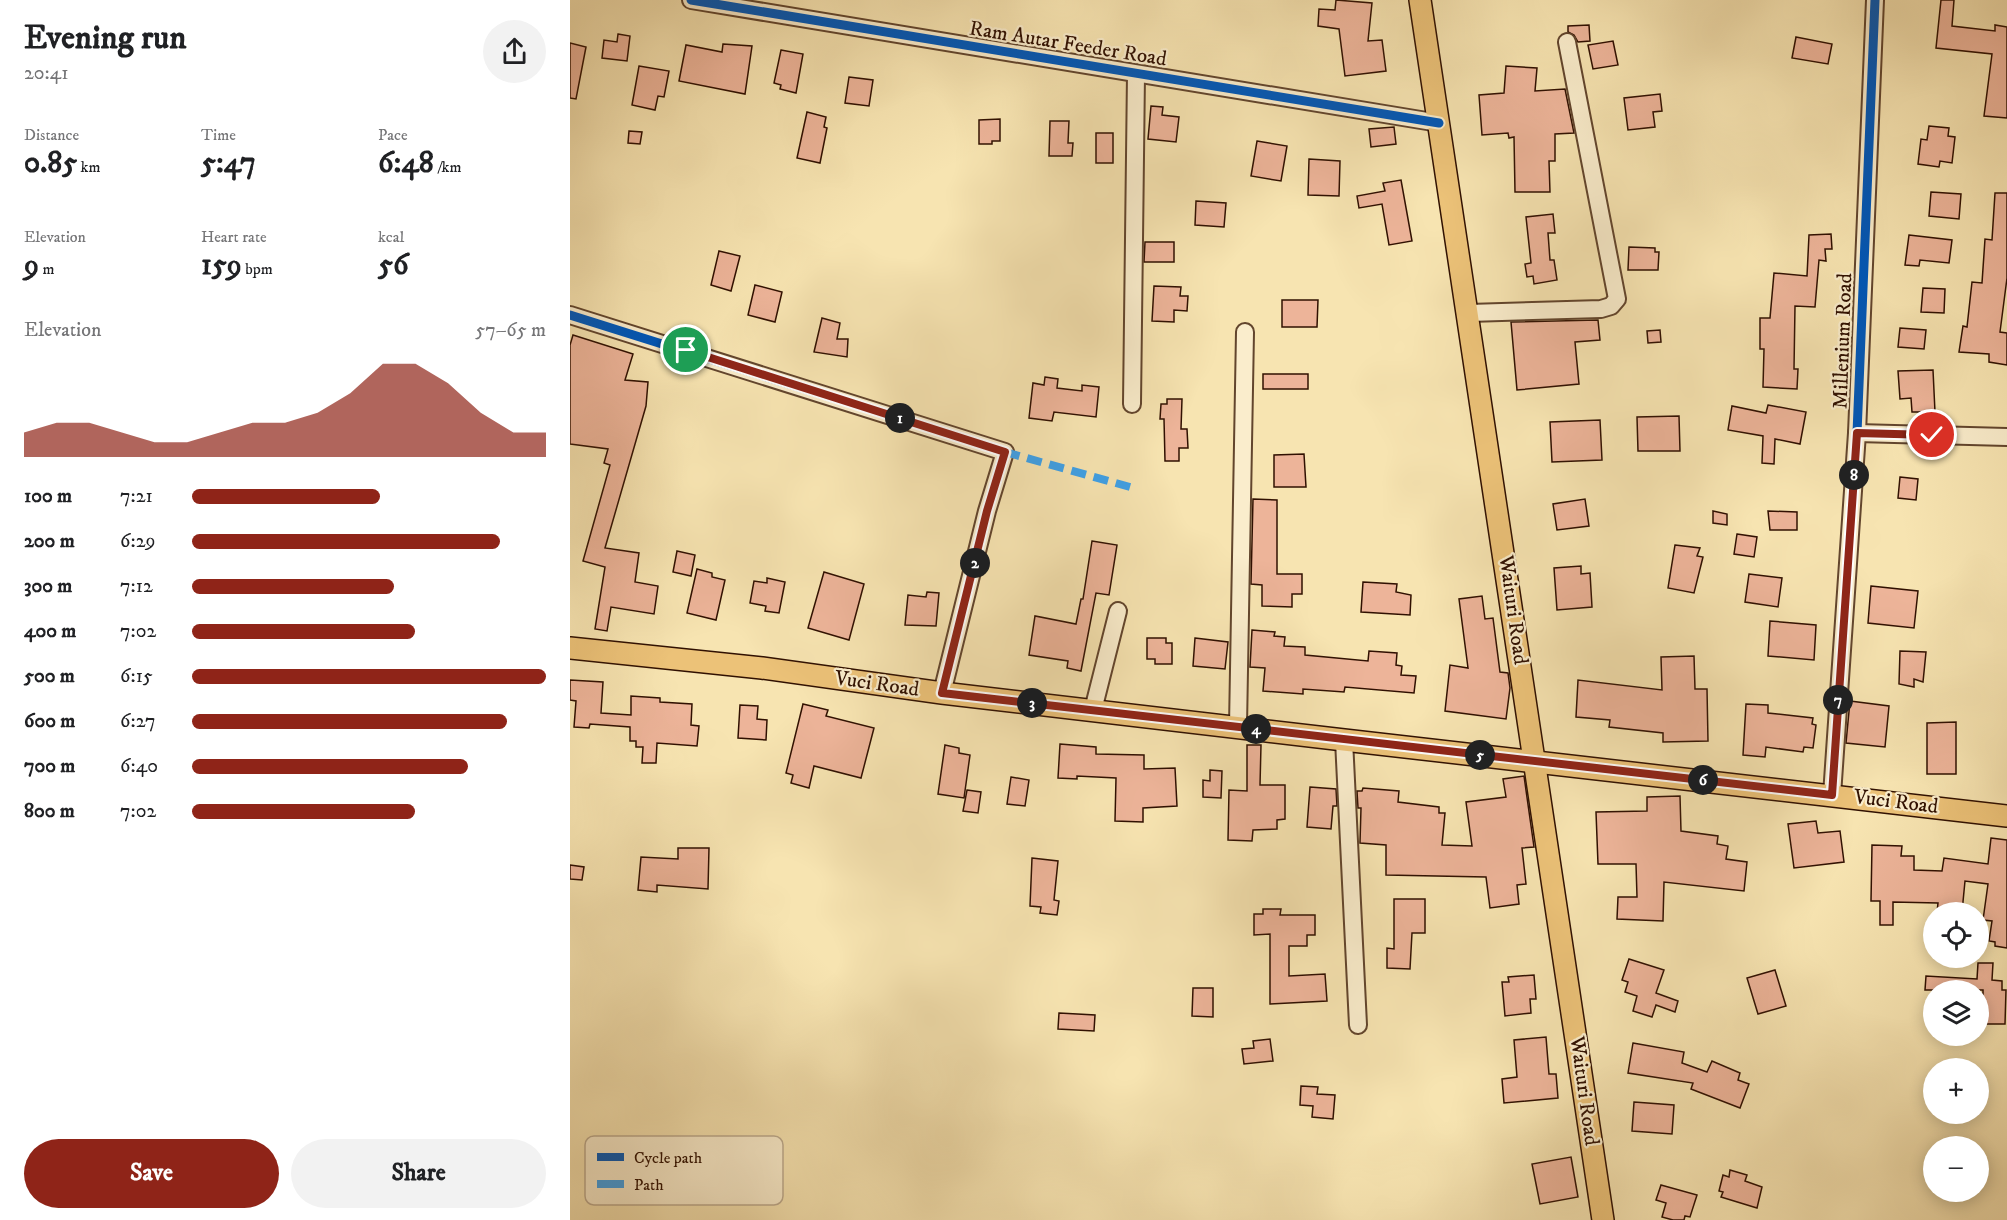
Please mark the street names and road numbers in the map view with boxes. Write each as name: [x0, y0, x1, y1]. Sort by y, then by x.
street label: Ram Autar Feeder Road: [968, 16, 1169, 73]
street label: Millenium Road: [1828, 272, 1858, 409]
street label: Waituri Road: [1492, 553, 1534, 667]
street label: Vuci Road: [832, 665, 921, 703]
street label: Vuci Road: [1851, 784, 1940, 820]
street label: Waituri Road: [1563, 1034, 1605, 1148]

